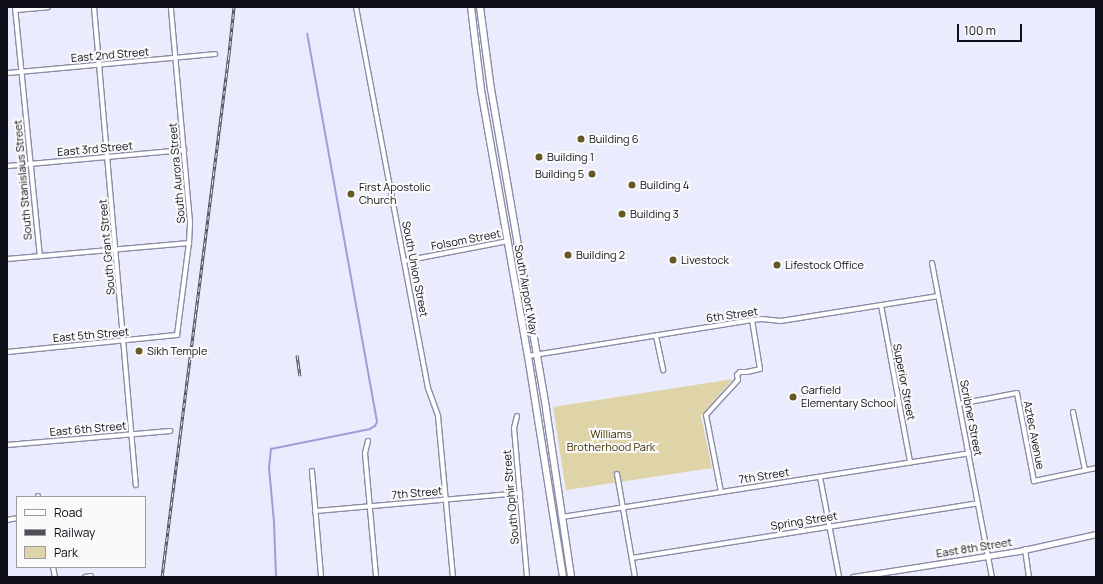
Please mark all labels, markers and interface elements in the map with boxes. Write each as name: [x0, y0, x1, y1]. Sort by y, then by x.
scale bar: [959, 16, 1024, 42]
text: 100 m: [964, 22, 996, 39]
street label: East 2nd Street: [70, 45, 150, 65]
street label: South Stanislaus Street: [11, 119, 35, 241]
street label: South Aurora Street: [166, 122, 188, 224]
place label: Building 6: [589, 132, 639, 146]
marker: Building 6: [576, 134, 586, 144]
street label: East 3rd Street: [57, 139, 133, 159]
place label: Building 1: [547, 150, 594, 164]
marker: Building 1: [534, 152, 544, 162]
place label: Building 5: [535, 167, 584, 181]
marker: Building 5: [587, 169, 597, 179]
place label: Building 4: [640, 178, 689, 192]
marker: Building 4: [627, 180, 637, 190]
place label: First Apostolic Church: [359, 181, 431, 207]
marker: First Apostolic Church: [346, 189, 356, 199]
street label: South Grant Street: [96, 199, 118, 295]
place label: Building 3: [630, 207, 679, 221]
marker: Building 3: [617, 209, 627, 219]
street label: South Union Street: [399, 220, 431, 318]
street label: Folsom Street: [430, 227, 502, 253]
street label: South Airport Way: [512, 244, 540, 336]
place label: Building 2: [576, 248, 625, 262]
marker: Building 2: [563, 250, 573, 260]
place label: Livestock: [681, 253, 729, 267]
marker: Livestock: [668, 255, 678, 265]
place label: Lifestock Office: [785, 258, 864, 272]
marker: Lifestock Office: [772, 260, 782, 270]
street label: 6th Street: [705, 305, 759, 325]
street label: East 5th Street: [52, 325, 130, 345]
street label: Superior Street: [890, 343, 918, 421]
place label: Sikh Temple: [147, 344, 207, 358]
marker: Sikh Temple: [134, 346, 144, 356]
street label: Scribner Street: [957, 379, 985, 457]
place label: Garfield Elementary School: [801, 384, 896, 410]
marker: Garfield Elementary School: [788, 392, 798, 402]
street label: Aztec Avenue: [1021, 400, 1047, 470]
street label: East 6th Street: [49, 419, 127, 439]
park label: Williams Brotherhood Park: [567, 428, 655, 454]
street label: South Ophir Street: [500, 449, 522, 545]
street label: 7th Street: [738, 465, 790, 487]
street label: 7th Street: [391, 484, 443, 502]
legend: [16, 496, 146, 568]
text: Road: [54, 504, 82, 521]
street label: Spring Street: [770, 509, 838, 533]
text: Railway: [54, 524, 95, 541]
street label: East 8th Street: [935, 535, 1013, 561]
text: Park: [54, 544, 78, 561]

